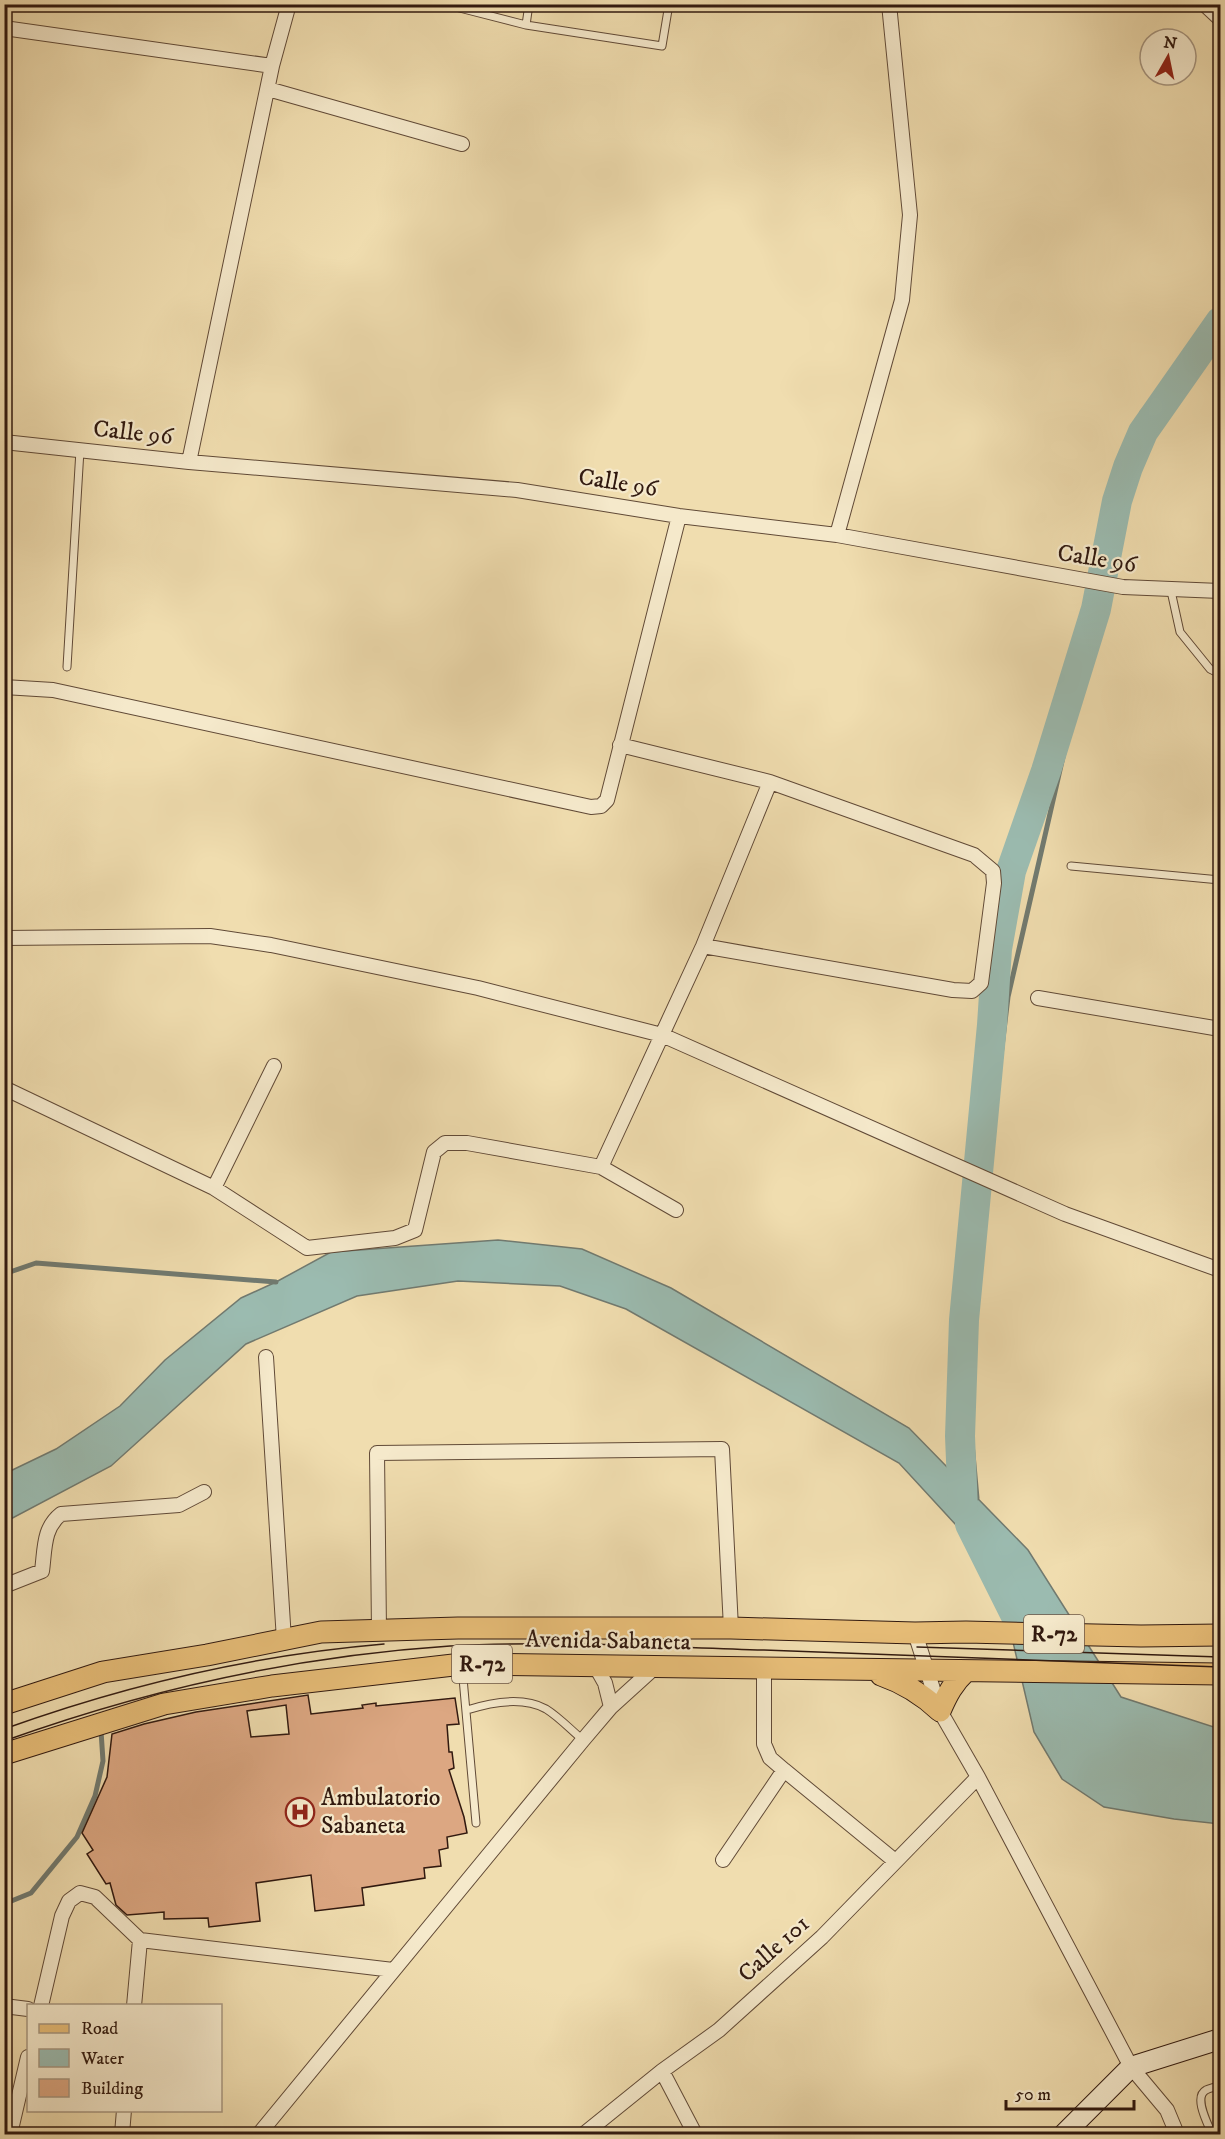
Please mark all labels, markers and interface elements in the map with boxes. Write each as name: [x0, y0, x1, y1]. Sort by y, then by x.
north arrow: [1138, 27, 1198, 87]
text: N: [1162, 32, 1178, 54]
street label: Calle 96: [92, 414, 176, 452]
street label: Calle 96: [576, 462, 661, 504]
street label: Calle 96: [1055, 538, 1140, 580]
road number: R-72: [1024, 1615, 1084, 1653]
street label: Avenida Sabaneta: [525, 1625, 692, 1657]
road number: R-72: [452, 1645, 512, 1683]
place label: Ambulatorio Sabaneta: [321, 1783, 441, 1841]
hospital icon: Ambulatorio Sabaneta: [284, 1796, 316, 1828]
street label: Calle 101: [732, 1909, 816, 1989]
legend: [27, 2004, 222, 2112]
text: Road: [81, 2018, 118, 2040]
text: Water: [80, 2048, 124, 2070]
scale bar: [1006, 2073, 1134, 2111]
text: Building: [81, 2078, 143, 2100]
text: 50 m: [1015, 2084, 1051, 2106]

